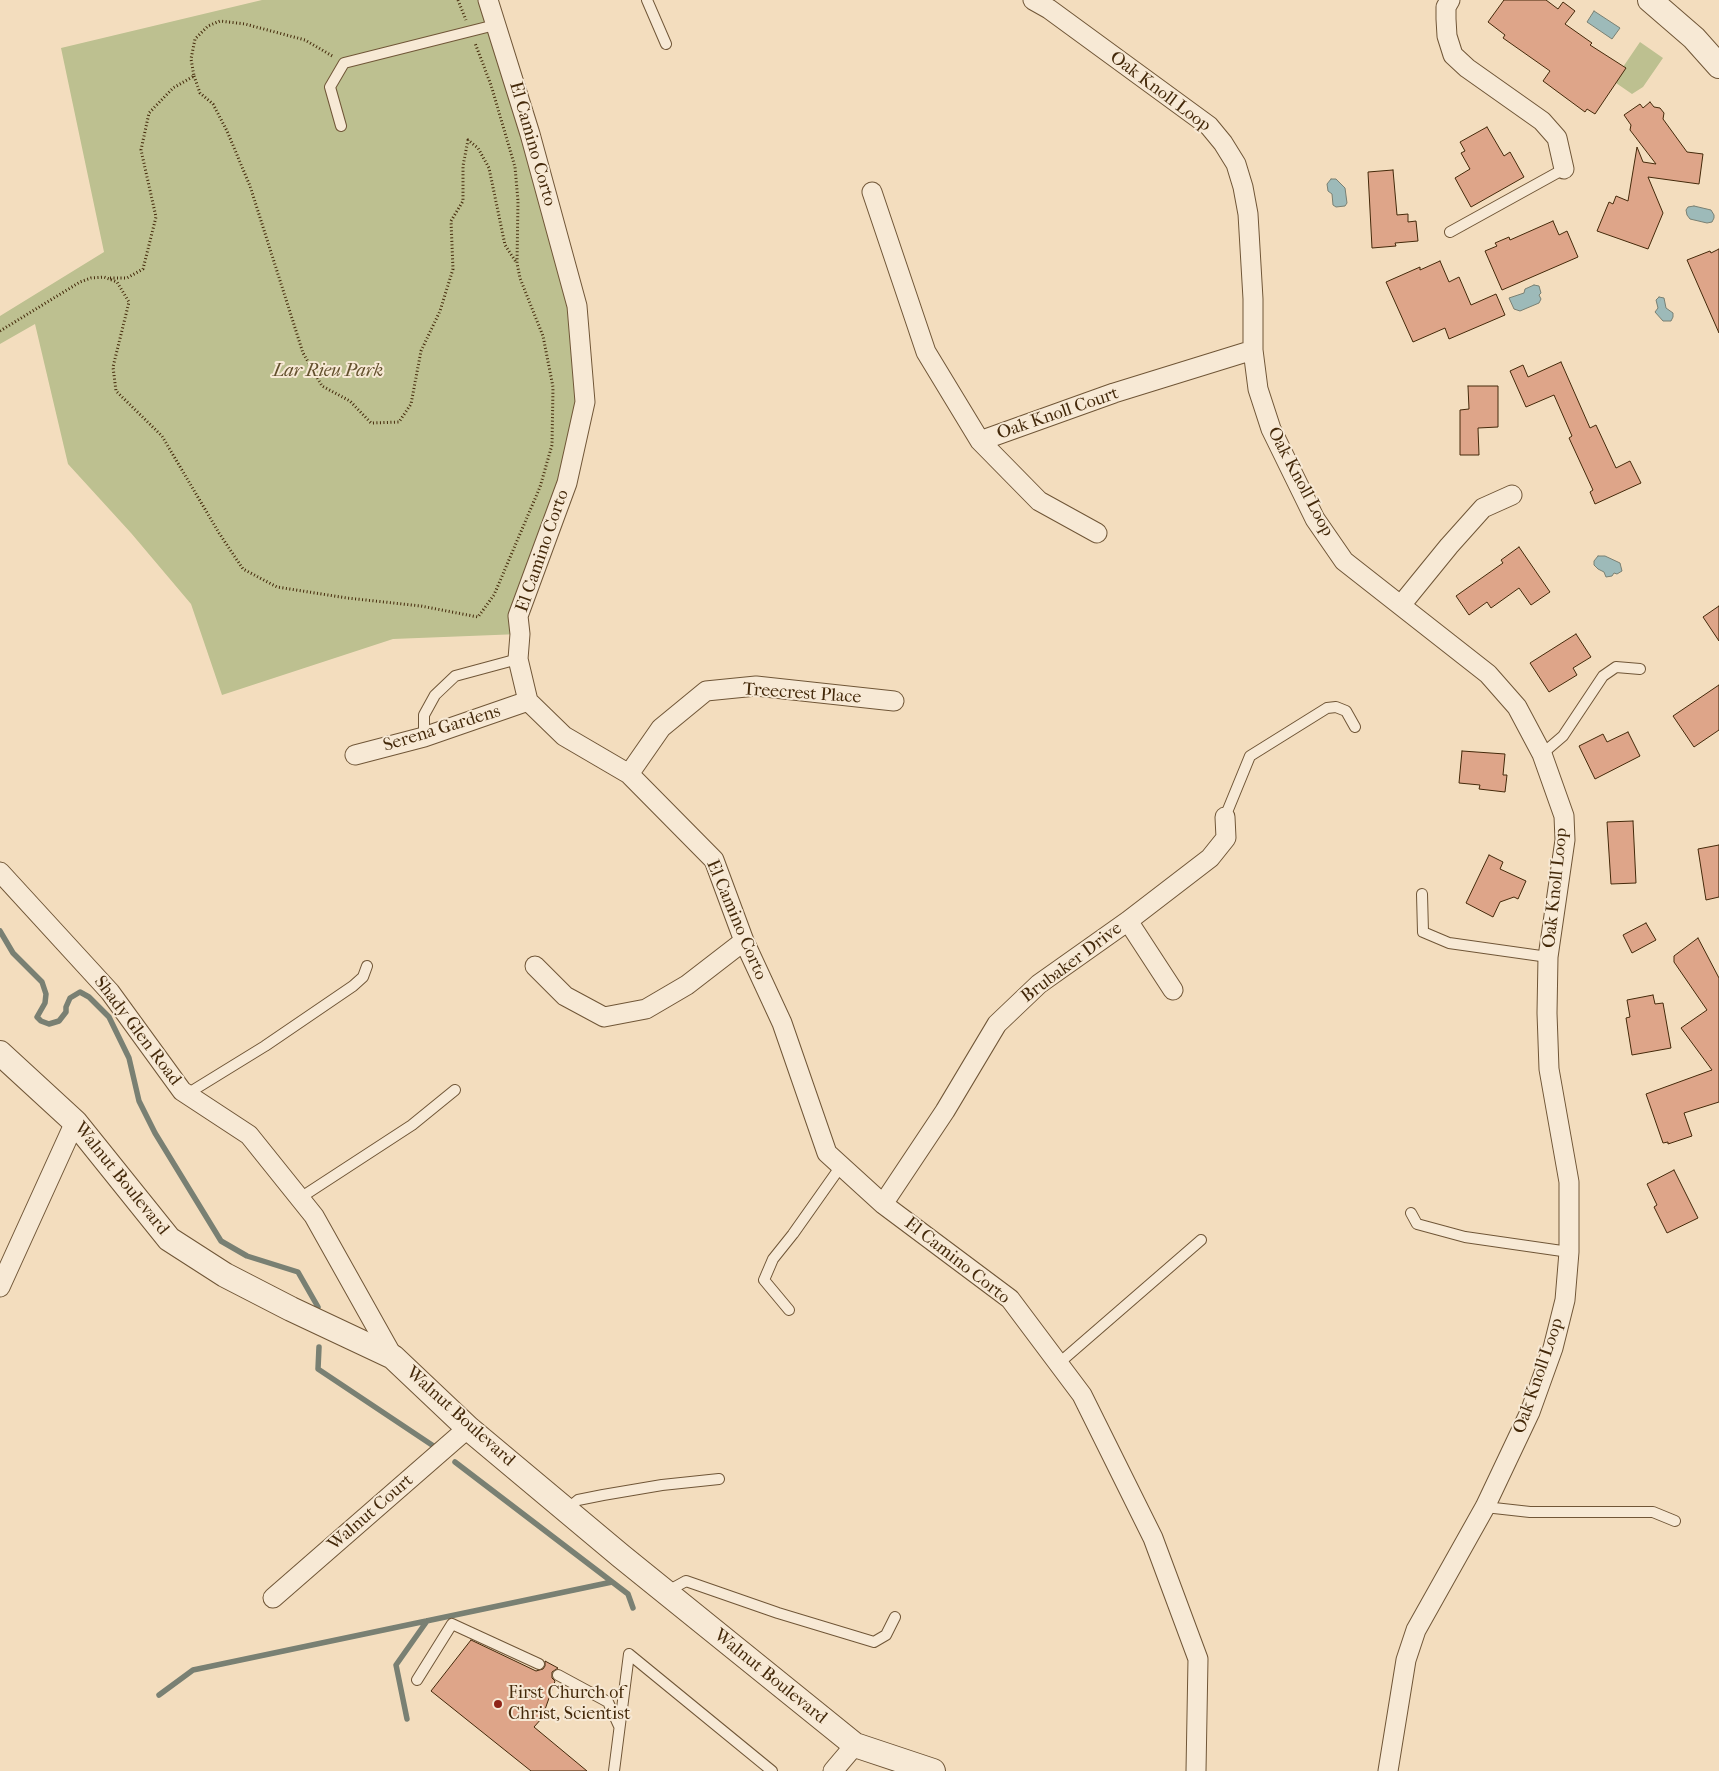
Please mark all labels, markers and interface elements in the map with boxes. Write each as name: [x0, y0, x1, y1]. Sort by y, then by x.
street label: Oak Knoll Loop: [1105, 47, 1215, 137]
street label: El Camino Corto: [504, 79, 560, 209]
park label: Lar Rieu Park: [273, 361, 383, 383]
street label: Oak Knoll Court: [994, 383, 1122, 445]
street label: Oak Knoll Loop: [1262, 424, 1338, 540]
street label: El Camino Corto: [512, 487, 574, 615]
street label: Treecrest Place: [742, 679, 862, 709]
street label: Serena Gardens: [381, 701, 503, 757]
street label: Oak Knoll Loop: [1539, 827, 1573, 949]
street label: El Camino Corto: [701, 857, 771, 983]
street label: Brubaker Drive: [1017, 918, 1127, 1008]
street label: Shady Glen Road: [89, 972, 185, 1090]
street label: Walnut Boulevard: [69, 1118, 173, 1240]
street label: El Camino Corto: [900, 1213, 1014, 1309]
street label: Oak Knoll Loop: [1509, 1315, 1569, 1437]
street label: Walnut Boulevard: [401, 1362, 519, 1472]
street label: Walnut Court: [324, 1470, 418, 1556]
street label: Walnut Boulevard: [709, 1625, 831, 1729]
place label: First Church of Christ, Scientist: [508, 1683, 630, 1726]
marker: First Church of Christ, Scientist: [492, 1698, 504, 1710]

